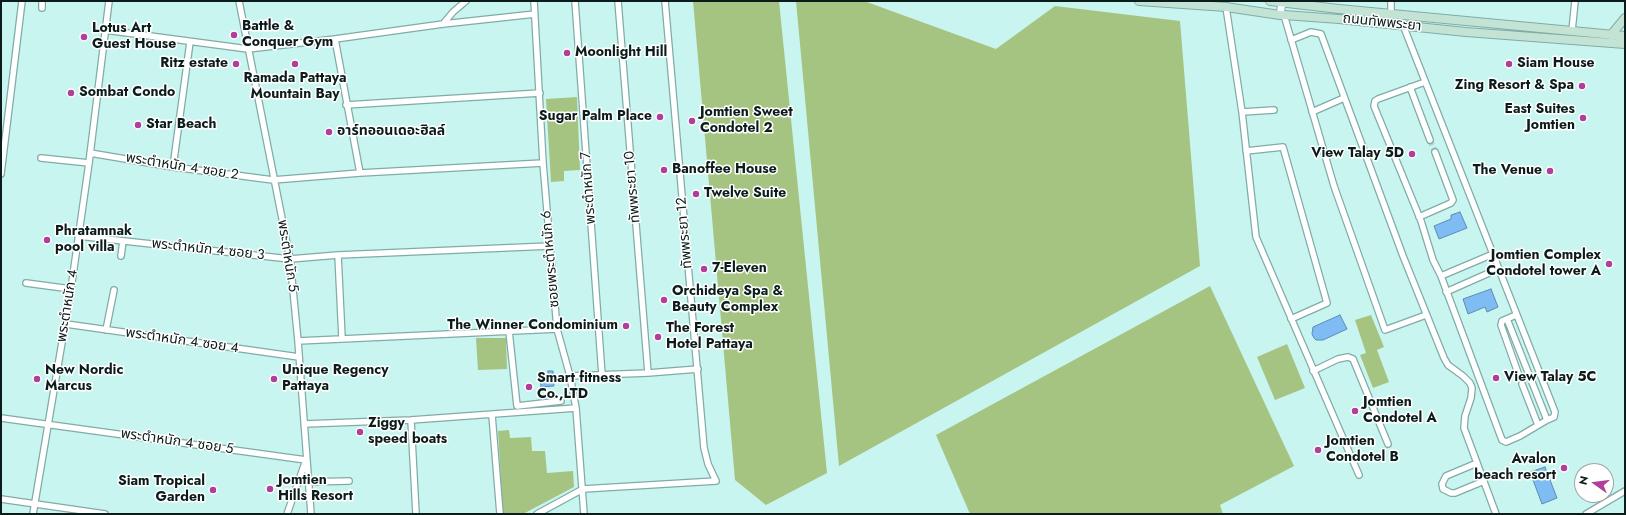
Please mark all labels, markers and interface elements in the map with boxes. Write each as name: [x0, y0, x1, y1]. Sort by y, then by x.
street label: ถนนทัพพระยา: [1342, 11, 1422, 35]
place label: Battle & Conquer Gym: [242, 19, 333, 52]
place label: Lotus Art Guest House: [92, 21, 176, 54]
marker: Battle & Conquer Gym: [229, 30, 239, 40]
marker: Lotus Art Guest House: [79, 32, 89, 42]
place label: Moonlight Hill: [575, 45, 667, 61]
marker: Moonlight Hill: [562, 48, 572, 58]
place label: Ritz estate: [160, 56, 228, 72]
place label: Siam House: [1517, 56, 1595, 72]
marker: Ritz estate: [231, 59, 241, 69]
marker: Ramada Pattaya Mountain Bay: [290, 59, 300, 69]
marker: Siam House: [1504, 59, 1514, 69]
place label: Ramada Pattaya Mountain Bay: [243, 71, 347, 104]
place label: Zing Resort & Spa: [1455, 78, 1574, 94]
marker: Zing Resort & Spa: [1577, 81, 1587, 91]
place label: Sombat Condo: [79, 85, 175, 101]
marker: Sombat Condo: [66, 88, 76, 98]
place label: East Suites Jomtien: [1504, 102, 1575, 134]
place label: Jomtien Sweet Condotel 2: [700, 105, 793, 138]
place label: Sugar Palm Place: [539, 109, 652, 125]
marker: Sugar Palm Place: [655, 112, 665, 122]
marker: East Suites Jomtien: [1578, 113, 1588, 123]
marker: Jomtien Sweet Condotel 2: [687, 116, 697, 126]
place label: Star Beach: [146, 117, 216, 133]
marker: Star Beach: [133, 120, 143, 130]
place label: อาร์ทออนเดอะฮิลล์: [337, 124, 445, 140]
marker: อาร์ทออนเดอะฮิลล์: [324, 127, 334, 137]
place label: View Talay 5D: [1311, 146, 1404, 162]
marker: View Talay 5D: [1407, 149, 1417, 159]
street label: พระตำหนัก 4 ซอย 2: [124, 150, 240, 184]
street label: ทัพพระยา 10: [621, 150, 645, 224]
street label: พระตำหนัก 7: [578, 151, 600, 225]
place label: Banoffee House: [672, 162, 777, 178]
place label: The Venue: [1473, 163, 1542, 179]
marker: Banoffee House: [659, 165, 669, 175]
marker: The Venue: [1545, 166, 1555, 176]
place label: Twelve Suite: [704, 186, 786, 202]
marker: Twelve Suite: [691, 189, 701, 199]
street label: ทัพพระยา 12: [673, 196, 697, 270]
street label: ซอยพระตำหนัก 6: [538, 210, 564, 308]
street label: พระตำหนัก 5: [273, 219, 301, 293]
place label: Phratamnak pool villa: [55, 224, 132, 256]
marker: Phratamnak pool villa: [42, 235, 52, 245]
street label: พระตำหนัก 4 ซอย 3: [151, 236, 265, 264]
place label: Jomtien Complex Condotel tower A: [1486, 248, 1601, 280]
marker: Jomtien Complex Condotel tower A: [1604, 259, 1614, 269]
place label: 7-Eleven: [712, 261, 767, 277]
marker: 7-Eleven: [699, 264, 709, 274]
street label: พระตำหนัก 4: [54, 268, 82, 344]
place label: Orchideya Spa & Beauty Complex: [672, 284, 783, 316]
marker: Orchideya Spa & Beauty Complex: [659, 295, 669, 305]
place label: The Winner Condominium: [447, 318, 618, 334]
marker: The Winner Condominium: [621, 321, 631, 331]
place label: The Forest Hotel Pattaya: [666, 321, 753, 354]
street label: พระตำหนัก 4 ซอย 4: [124, 325, 240, 357]
marker: The Forest Hotel Pattaya: [653, 332, 663, 342]
place label: New Nordic Marcus: [45, 363, 123, 396]
place label: Unique Regency Pattaya: [282, 363, 389, 396]
place label: View Talay 5C: [1504, 370, 1596, 386]
place label: Smart fitness Co.,LTD: [537, 371, 621, 404]
marker: View Talay 5C: [1491, 373, 1501, 383]
marker: New Nordic Marcus: [32, 374, 42, 384]
marker: Unique Regency Pattaya: [269, 374, 279, 384]
marker: Smart fitness Co.,LTD: [524, 382, 534, 392]
place label: Jomtien Condotel A: [1363, 395, 1437, 428]
marker: Jomtien Condotel A: [1350, 406, 1360, 416]
place label: Ziggy speed boats: [368, 416, 447, 448]
street label: พระตำหนัก 4 ซอย 5: [119, 426, 235, 458]
marker: Ziggy speed boats: [355, 427, 365, 437]
place label: Jomtien Condotel B: [1326, 434, 1399, 466]
marker: Jomtien Condotel B: [1313, 445, 1323, 455]
place label: Avalon beach resort: [1474, 452, 1556, 484]
marker: Avalon beach resort: [1559, 463, 1569, 473]
north arrow: [1574, 463, 1614, 503]
place label: Jomtien Hills Resort: [278, 473, 353, 506]
place label: Siam Tropical Garden: [118, 474, 205, 506]
text: N: [1575, 474, 1592, 487]
marker: Jomtien Hills Resort: [265, 484, 275, 494]
marker: Siam Tropical Garden: [208, 485, 218, 495]

